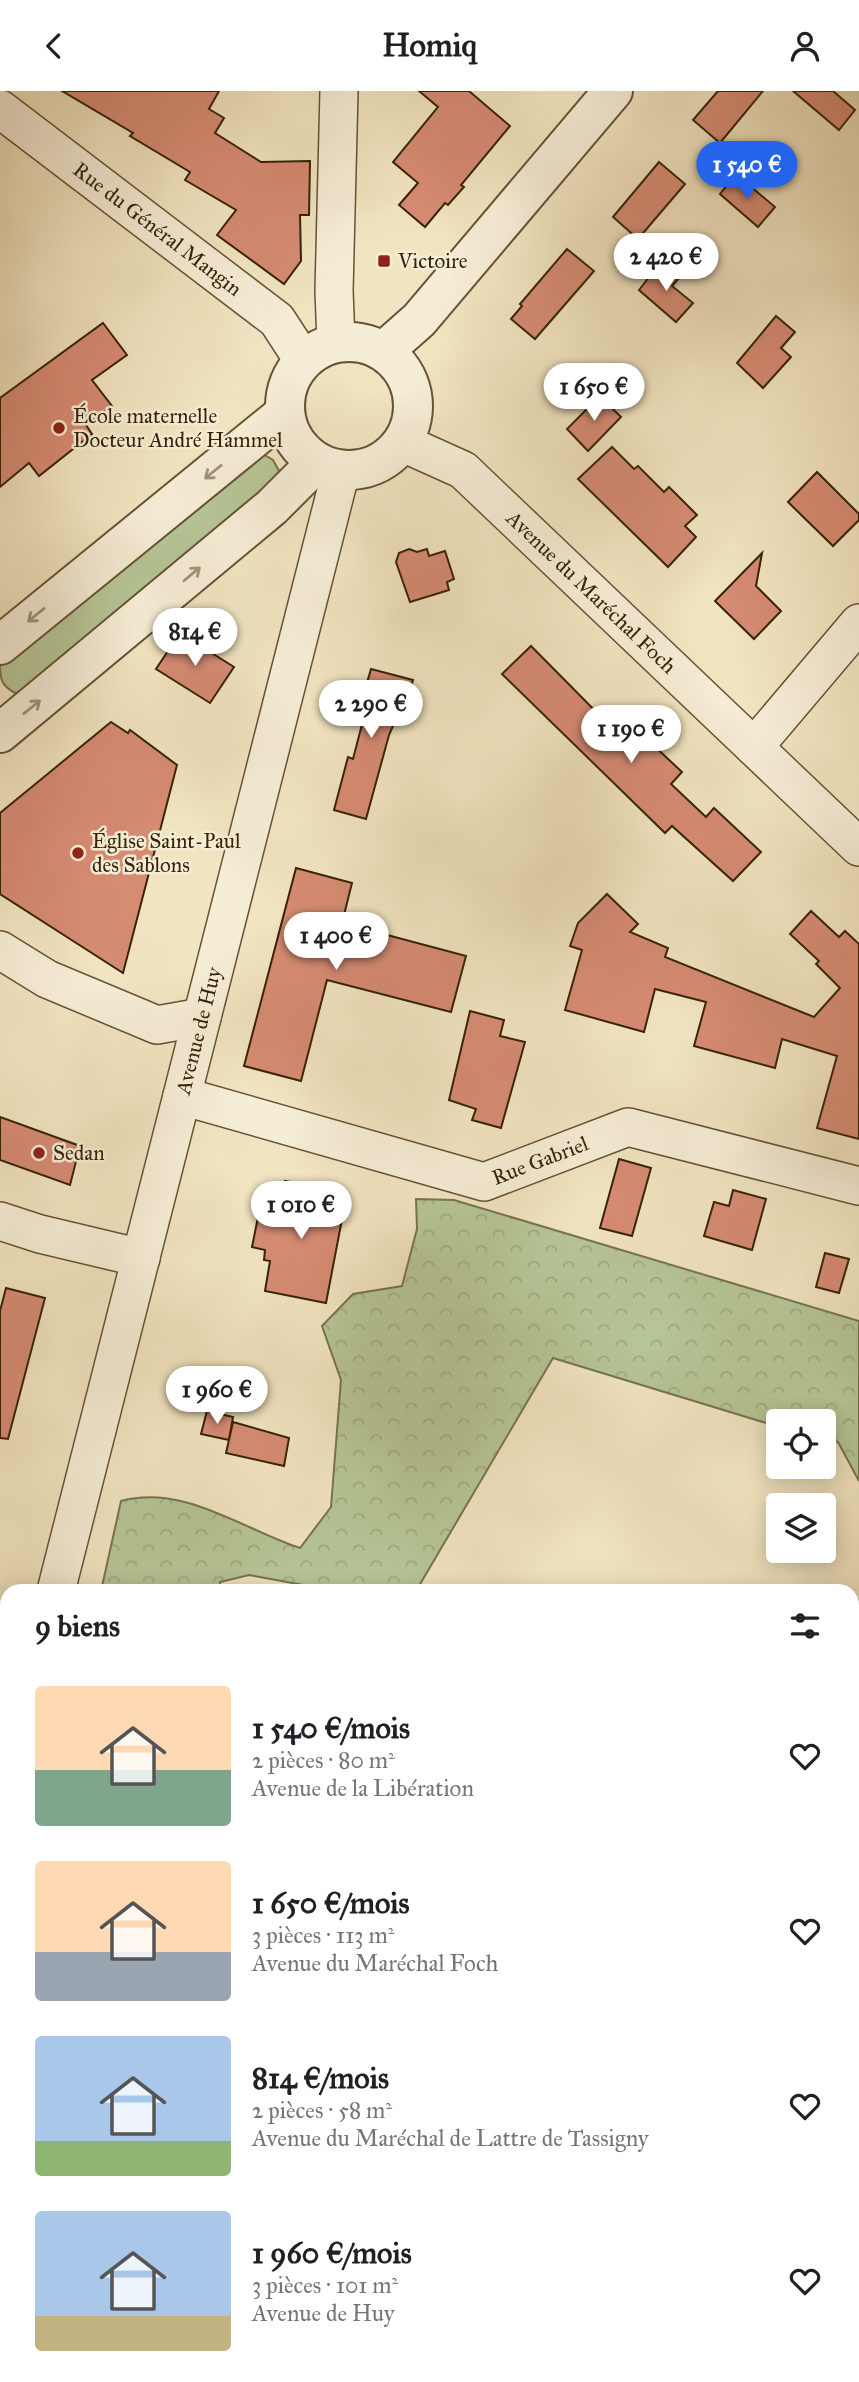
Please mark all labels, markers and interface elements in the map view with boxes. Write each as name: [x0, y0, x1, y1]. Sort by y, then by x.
text: Homiq: [382, 26, 477, 65]
icon: back: [35, 27, 73, 65]
icon: person: [786, 27, 824, 65]
pin: 1 540 €: [682, 141, 812, 201]
text: 1 540 €: [712, 150, 782, 178]
street label: Rue du Général Mangin: [68, 156, 247, 302]
pin: 2 420 €: [601, 233, 731, 293]
text: 2 420 €: [630, 242, 702, 270]
place label: Victoire: [397, 248, 468, 274]
marker: Victoire: [376, 253, 392, 269]
pin: 1 650 €: [529, 363, 659, 423]
text: 1 650 €: [560, 372, 628, 400]
place label: École maternelle Docteur André Hammel: [73, 402, 283, 453]
marker: École maternelle Docteur André Hammel: [51, 420, 67, 436]
one-way arrow: [204, 464, 222, 479]
street label: Avenue du Maréchal Foch: [500, 504, 682, 679]
one-way arrow: [182, 566, 200, 582]
one-way arrow: [28, 608, 46, 623]
pin: 814 €: [146, 609, 244, 668]
text: 814 €: [168, 617, 222, 645]
pin: 2 290 €: [306, 681, 436, 740]
text: 2 290 €: [335, 689, 407, 717]
one-way arrow: [22, 699, 40, 714]
pin: 1 190 €: [566, 705, 696, 765]
text: 1 190 €: [597, 714, 665, 742]
place label: Église Saint-Paul des Sablons: [92, 827, 241, 878]
marker: Église Saint-Paul des Sablons: [70, 845, 86, 861]
pin: 1 400 €: [271, 913, 401, 972]
text: 1 400 €: [300, 921, 372, 949]
street label: Avenue de Huy: [170, 963, 227, 1098]
street label: Rue Gabriel: [488, 1130, 592, 1191]
place label: Sedan: [53, 1140, 105, 1166]
marker: Sedan: [31, 1145, 47, 1161]
pin: 1 010 €: [236, 1181, 366, 1241]
text: 1 010 €: [267, 1190, 335, 1218]
pin: 1 960 €: [152, 1367, 282, 1426]
text: 1 960 €: [182, 1375, 252, 1403]
map controls: [766, 1409, 836, 1563]
button: locate: [766, 1409, 836, 1479]
button: layers: [766, 1493, 836, 1563]
icon: filters: [786, 1607, 824, 1645]
text: 9 biens: [35, 1608, 120, 1644]
text: 1 540 €/mois: [252, 1710, 410, 1746]
icon: home: [91, 1714, 175, 1798]
icon: heart: [786, 1737, 824, 1775]
text: 2 pièces · 80 m²: [252, 1746, 395, 1774]
text: Avenue de la Libération: [252, 1774, 474, 1802]
text: 1 650 €/mois: [252, 1885, 409, 1921]
icon: home: [91, 1889, 175, 1973]
icon: heart: [786, 1912, 824, 1950]
text: 3 pièces · 113 m²: [252, 1921, 394, 1949]
text: Avenue du Maréchal Foch: [252, 1949, 498, 1977]
text: 814 €/mois: [252, 2060, 389, 2096]
icon: home: [91, 2064, 175, 2148]
icon: heart: [786, 2087, 824, 2125]
text: 2 pièces · 58 m²: [252, 2096, 392, 2124]
text: Avenue du Maréchal de Lattre de Tassigny: [252, 2124, 648, 2152]
text: 1 960 €/mois: [252, 2235, 412, 2271]
icon: home: [91, 2239, 175, 2323]
icon: heart: [786, 2262, 824, 2300]
text: 3 pièces · 101 m²: [252, 2271, 398, 2299]
text: Avenue de Huy: [252, 2299, 395, 2327]

